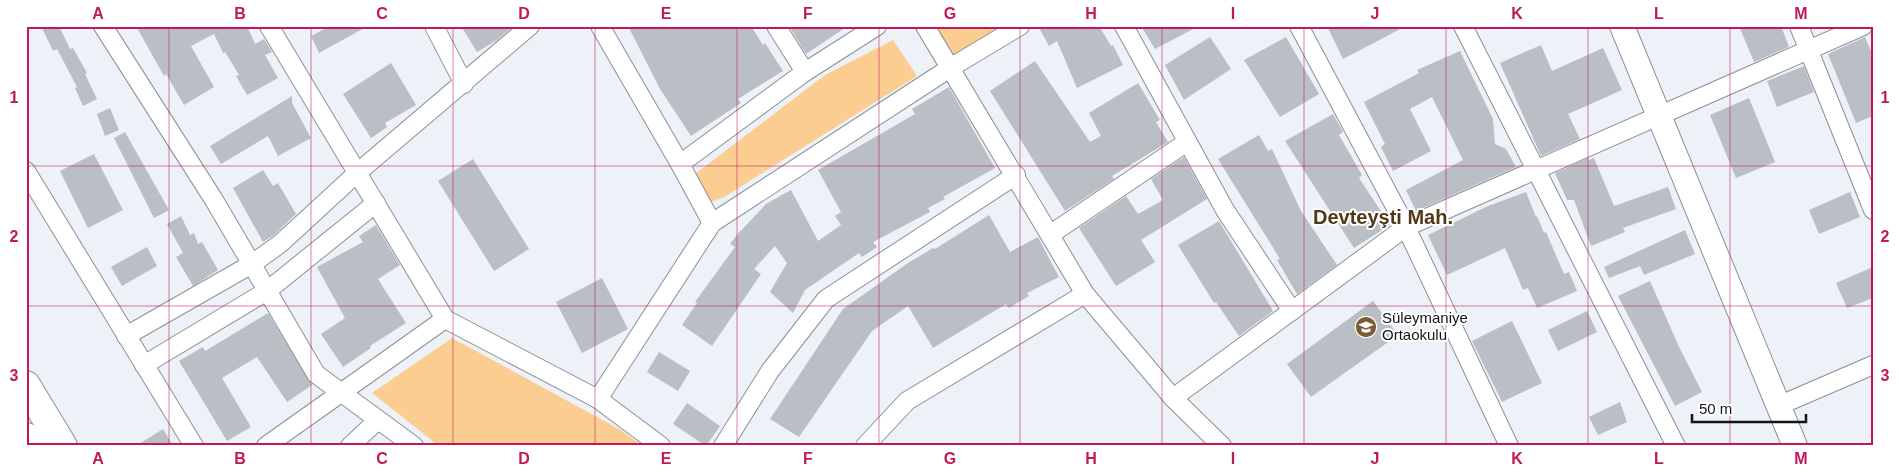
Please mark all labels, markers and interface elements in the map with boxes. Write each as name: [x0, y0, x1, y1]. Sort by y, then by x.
text: A: [92, 5, 104, 22]
text: B: [234, 5, 246, 22]
text: C: [376, 5, 388, 22]
text: D: [518, 5, 530, 22]
text: E: [661, 5, 672, 22]
text: F: [803, 5, 813, 22]
text: G: [944, 5, 956, 22]
text: H: [1085, 5, 1097, 22]
text: I: [1231, 5, 1235, 22]
text: J: [1371, 5, 1379, 22]
text: K: [1511, 5, 1523, 22]
text: L: [1654, 5, 1664, 22]
text: M: [1794, 5, 1808, 22]
text: 1: [10, 89, 19, 106]
text: 1: [1881, 89, 1890, 106]
district label: Devteyşti Mah.: [1313, 206, 1453, 228]
text: 2: [10, 228, 19, 245]
text: 2: [1881, 228, 1890, 245]
place label: Süleymaniye Ortaokulu: [1382, 309, 1468, 343]
school or university icon: Süleymaniye Ortaokulu: [1354, 315, 1378, 339]
text: 3: [10, 367, 19, 384]
text: 3: [1881, 367, 1890, 384]
scale bar: [1692, 392, 1805, 424]
text: 50 m: [1699, 400, 1732, 417]
text: A: [92, 450, 104, 467]
text: B: [234, 450, 246, 467]
text: C: [376, 450, 388, 467]
text: D: [518, 450, 530, 467]
text: E: [661, 450, 672, 467]
text: F: [803, 450, 813, 467]
text: G: [944, 450, 956, 467]
text: H: [1085, 450, 1097, 467]
text: I: [1231, 450, 1235, 467]
text: J: [1371, 450, 1379, 467]
text: K: [1511, 450, 1523, 467]
text: L: [1654, 450, 1664, 467]
text: M: [1794, 450, 1808, 467]

